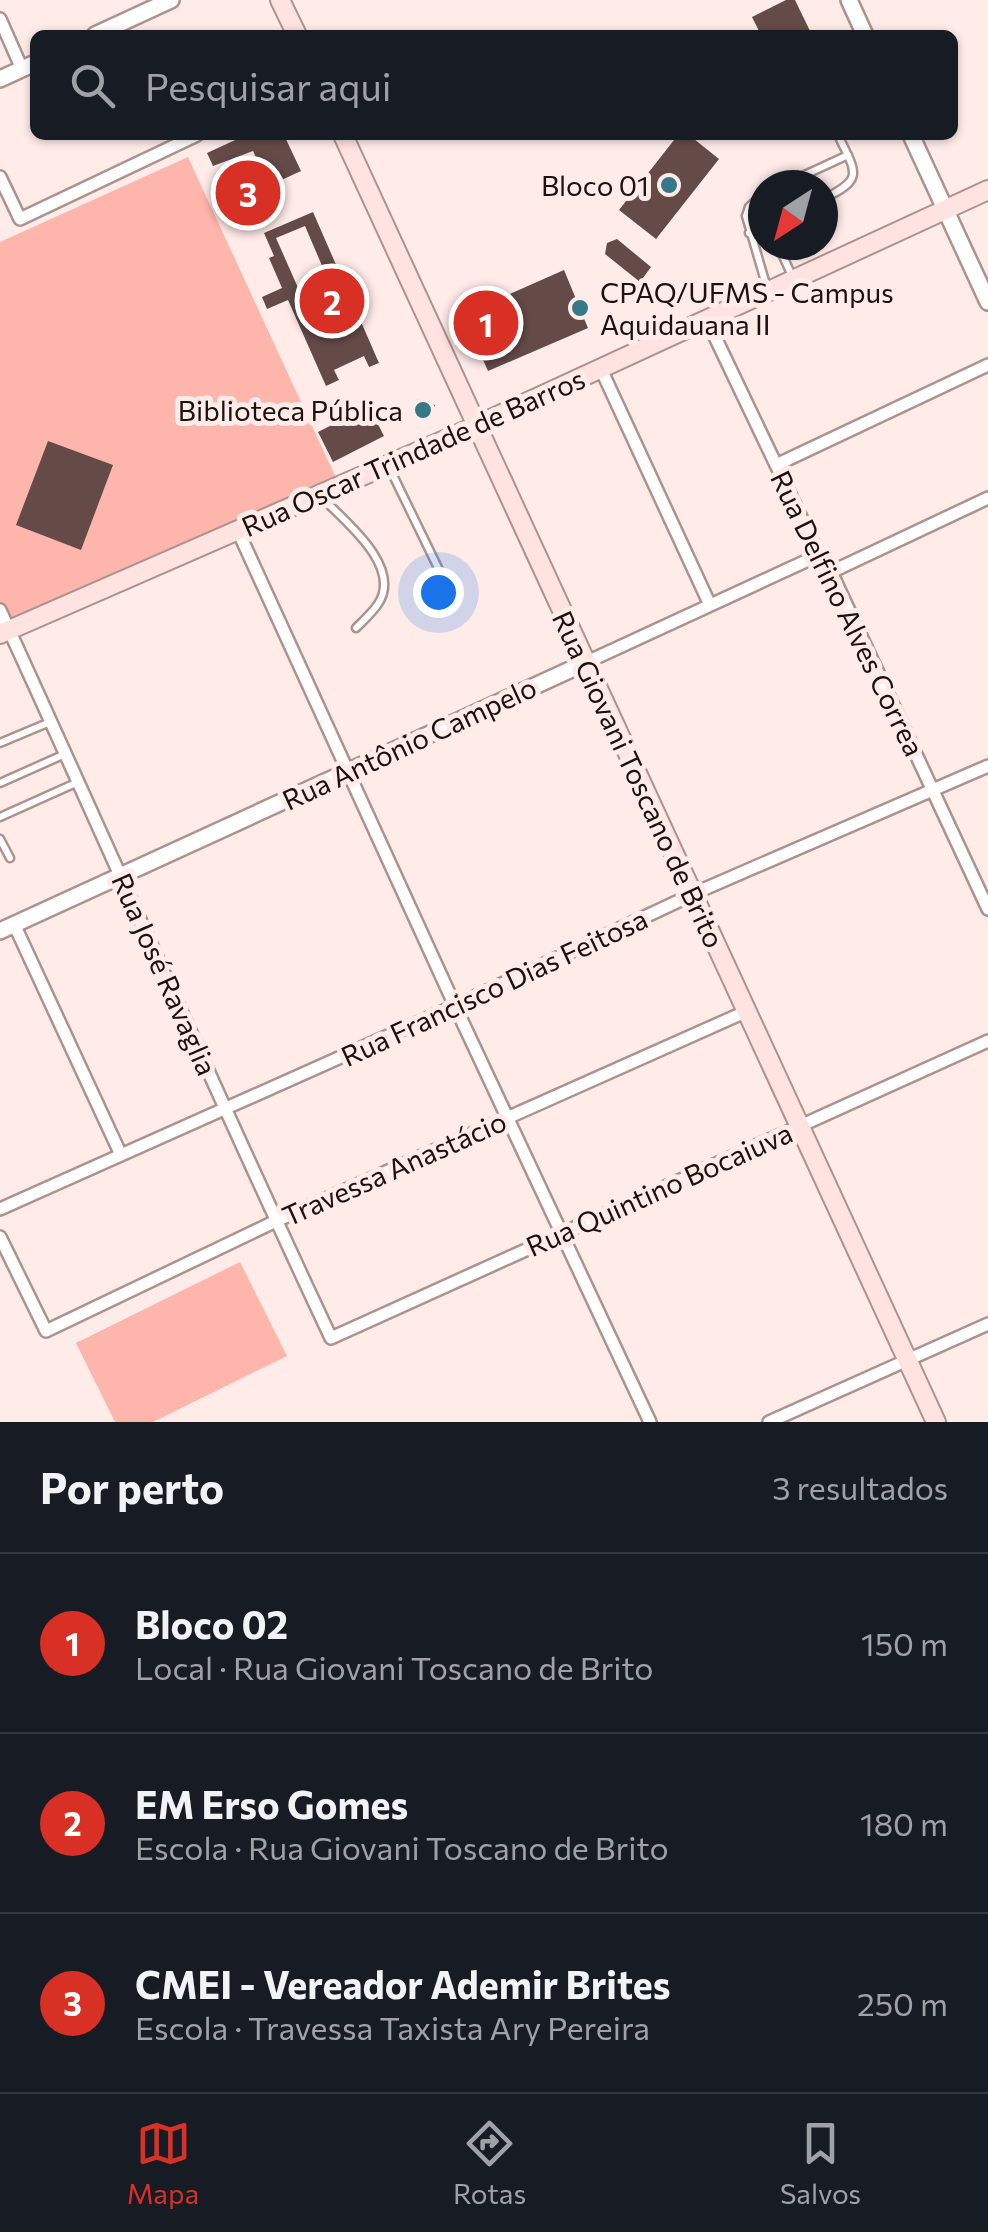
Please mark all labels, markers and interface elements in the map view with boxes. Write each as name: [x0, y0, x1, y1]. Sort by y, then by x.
search box: [30, 30, 958, 140]
icon: search: [65, 58, 120, 113]
text: Pesquisar aqui: [145, 62, 391, 109]
pin: 3: [216, 156, 280, 230]
place label: Bloco 01: [541, 168, 649, 202]
north arrow: [748, 170, 838, 260]
marker: Bloco 01: [658, 174, 680, 196]
pin: 2: [300, 264, 364, 338]
place label: CPAQ/UFMS - Campus Aquidauana II: [600, 275, 894, 341]
pin: 1: [454, 286, 518, 360]
marker: CPAQ/UFMS - Campus Aquidauana II: [569, 297, 591, 319]
street label: Rua Oscar Trindade de Barros: [236, 361, 590, 543]
place label: Biblioteca Pública: [178, 393, 403, 427]
marker: Biblioteca Pública: [412, 399, 434, 421]
street label: Rua Delfino Alves Correa: [764, 465, 932, 761]
your location: [413, 567, 464, 618]
street label: Rua Giovani Toscano de Brito: [546, 605, 732, 953]
street label: Rua Antônio Campelo: [277, 669, 541, 817]
street label: Rua José Ravaglia: [105, 868, 225, 1080]
street label: Rua Francisco Dias Feitosa: [335, 901, 653, 1073]
street label: Travessa Anastácio: [277, 1103, 511, 1233]
street label: Rua Quintino Bocaiuva: [521, 1115, 797, 1263]
text: Por perto: [40, 1461, 224, 1513]
text: 3 resultados: [772, 1467, 948, 1507]
text: Bloco 02: [135, 1600, 288, 1647]
text: 1: [65, 1623, 80, 1663]
text: 150 m: [861, 1623, 948, 1663]
text: Local · Rua Giovani Toscano de Brito: [135, 1647, 653, 1687]
text: EM Erso Gomes: [135, 1780, 408, 1827]
text: 2: [63, 1803, 82, 1843]
text: 180 m: [860, 1803, 948, 1843]
text: Escola · Rua Giovani Toscano de Brito: [135, 1827, 669, 1867]
text: CMEI - Vereador Ademir Brites: [135, 1960, 671, 2007]
text: 3: [63, 1983, 82, 2023]
text: 250 m: [857, 1983, 948, 2023]
text: Escola · Travessa Taxista Ary Pereira: [135, 2007, 650, 2047]
tab: Mapa: [127, 2116, 199, 2210]
tab: Rotas: [453, 2116, 526, 2210]
tab: Salvos: [780, 2116, 861, 2210]

